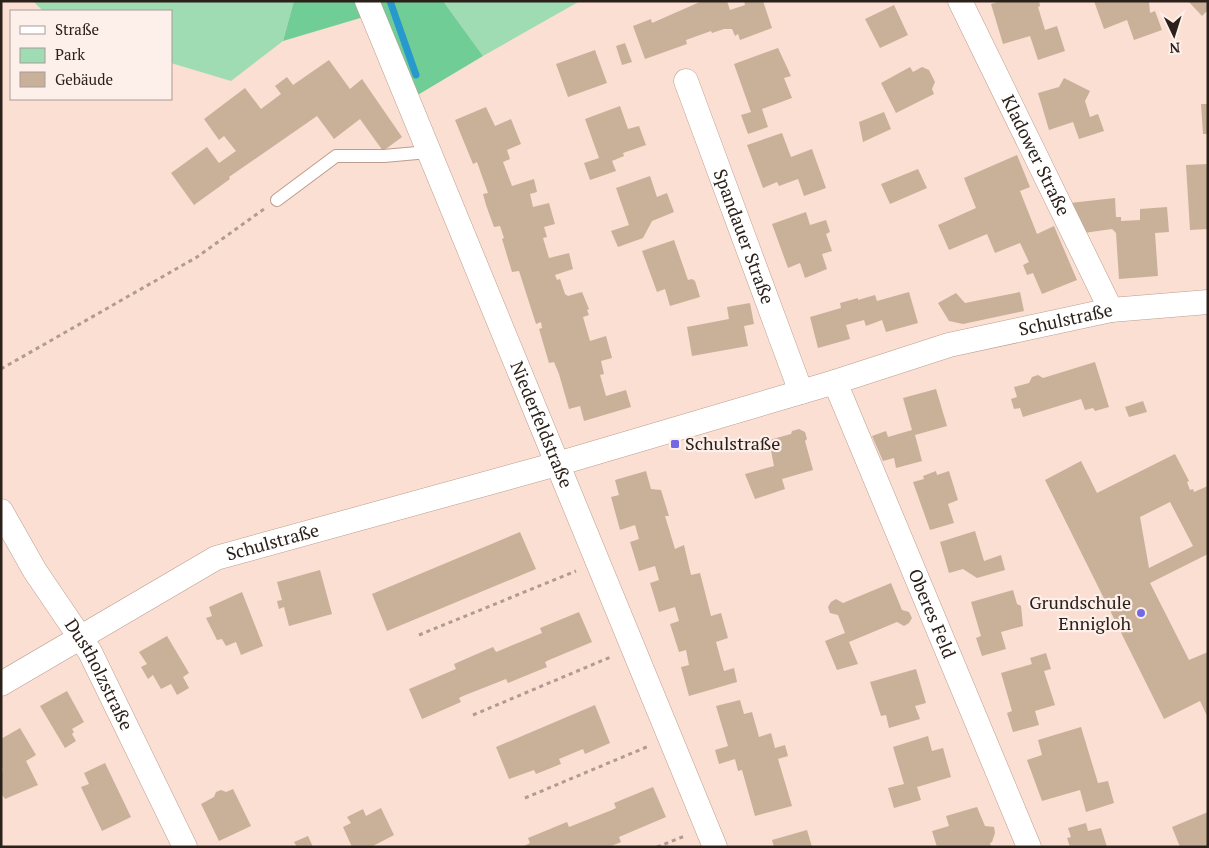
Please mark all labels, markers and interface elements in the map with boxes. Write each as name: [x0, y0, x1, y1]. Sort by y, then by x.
legend: [10, 10, 172, 100]
north arrow: [1149, 10, 1199, 60]
text: Straße: [55, 19, 99, 39]
text: N: [1169, 39, 1181, 58]
text: Park: [55, 44, 85, 64]
text: Gebäude: [55, 69, 113, 89]
street label: Kladower Straße: [997, 91, 1076, 220]
street label: Spandauer Straße: [709, 165, 780, 307]
street label: Schulstraße: [1016, 297, 1115, 341]
street label: Niederfeldstraße: [505, 357, 579, 491]
place label: Schulstraße: [685, 431, 780, 455]
marker: Schulstraße: [669, 438, 681, 450]
street label: Schulstraße: [223, 517, 322, 566]
street label: Oberes Feld: [903, 565, 962, 662]
place label: Grundschule Ennigloh: [1029, 590, 1131, 635]
marker: Grundschule Ennigloh: [1135, 607, 1147, 619]
street label: Dustholzstraße: [60, 614, 139, 734]

